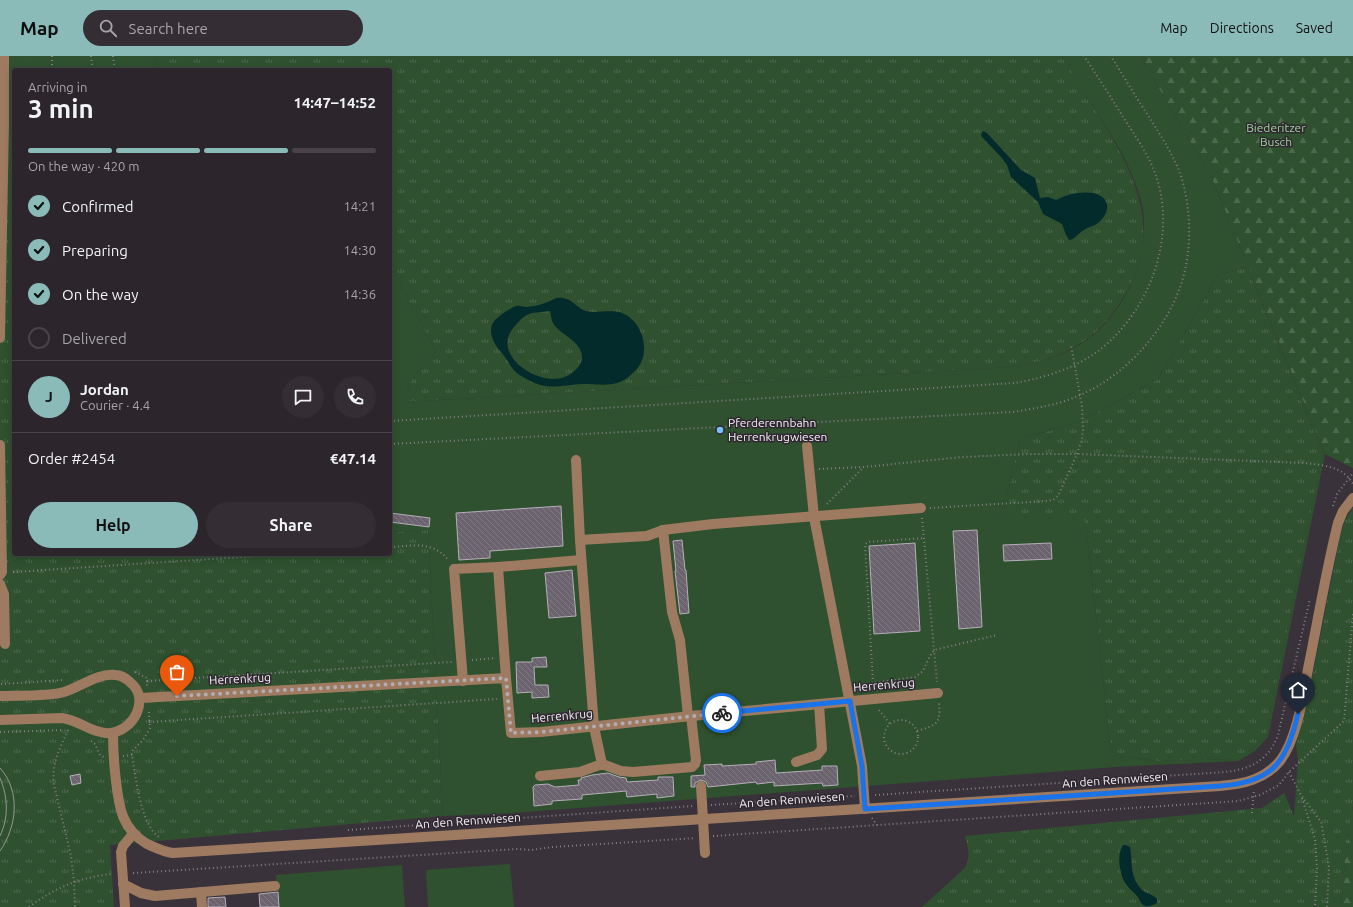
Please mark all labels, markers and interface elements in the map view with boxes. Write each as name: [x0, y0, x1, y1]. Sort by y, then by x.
search box: [83, 10, 363, 46]
text: Map: [20, 17, 59, 39]
icon: search: [97, 17, 119, 39]
text: Search here: [129, 20, 208, 37]
text: Map: [1160, 20, 1188, 36]
text: Directions: [1210, 20, 1274, 36]
text: Saved: [1296, 20, 1333, 36]
text: Arriving in: [28, 80, 87, 94]
text: 3 min: [28, 94, 94, 123]
text: 14:47–14:52: [293, 94, 376, 111]
park label: Biederitzer Busch: [1246, 121, 1306, 148]
text: On the way · 420 m: [28, 159, 140, 173]
icon: check: [28, 195, 50, 217]
text: Confirmed: [62, 198, 134, 215]
text: 14:21: [343, 199, 376, 213]
icon: check: [28, 239, 50, 261]
text: Preparing: [62, 242, 128, 259]
text: 14:30: [343, 243, 376, 257]
icon: check: [28, 283, 50, 305]
text: On the way: [62, 286, 138, 303]
text: 14:36: [343, 287, 376, 301]
text: Delivered: [62, 330, 127, 347]
button: chat: [282, 376, 324, 418]
button: phone: [334, 376, 376, 418]
text: Jordan: [80, 381, 129, 398]
text: J: [45, 388, 53, 405]
text: Courier · 4.4: [80, 398, 150, 412]
place label: Pferderennbahn Herrenkrugwiesen: [728, 416, 827, 443]
marker: Pferderennbahn Herrenkrugwiesen: [715, 425, 725, 435]
text: Order #2454: [28, 450, 115, 467]
text: €47.14: [330, 450, 376, 467]
button: Help: [28, 502, 198, 548]
button: Share: [206, 502, 376, 548]
pin: [160, 655, 194, 696]
icon: bag: [166, 661, 188, 683]
street label: Herrenkrug: [209, 670, 271, 687]
pin: [1281, 673, 1315, 714]
street label: Herrenkrug: [853, 675, 915, 694]
icon: home: [1287, 679, 1309, 701]
courier: [702, 693, 742, 733]
icon: bike: [711, 702, 733, 724]
street label: Herrenkrug: [531, 706, 593, 725]
street label: An den Rennwiesen: [1062, 769, 1168, 790]
street label: An den Rennwiesen: [739, 789, 845, 810]
street label: An den Rennwiesen: [415, 810, 521, 831]

